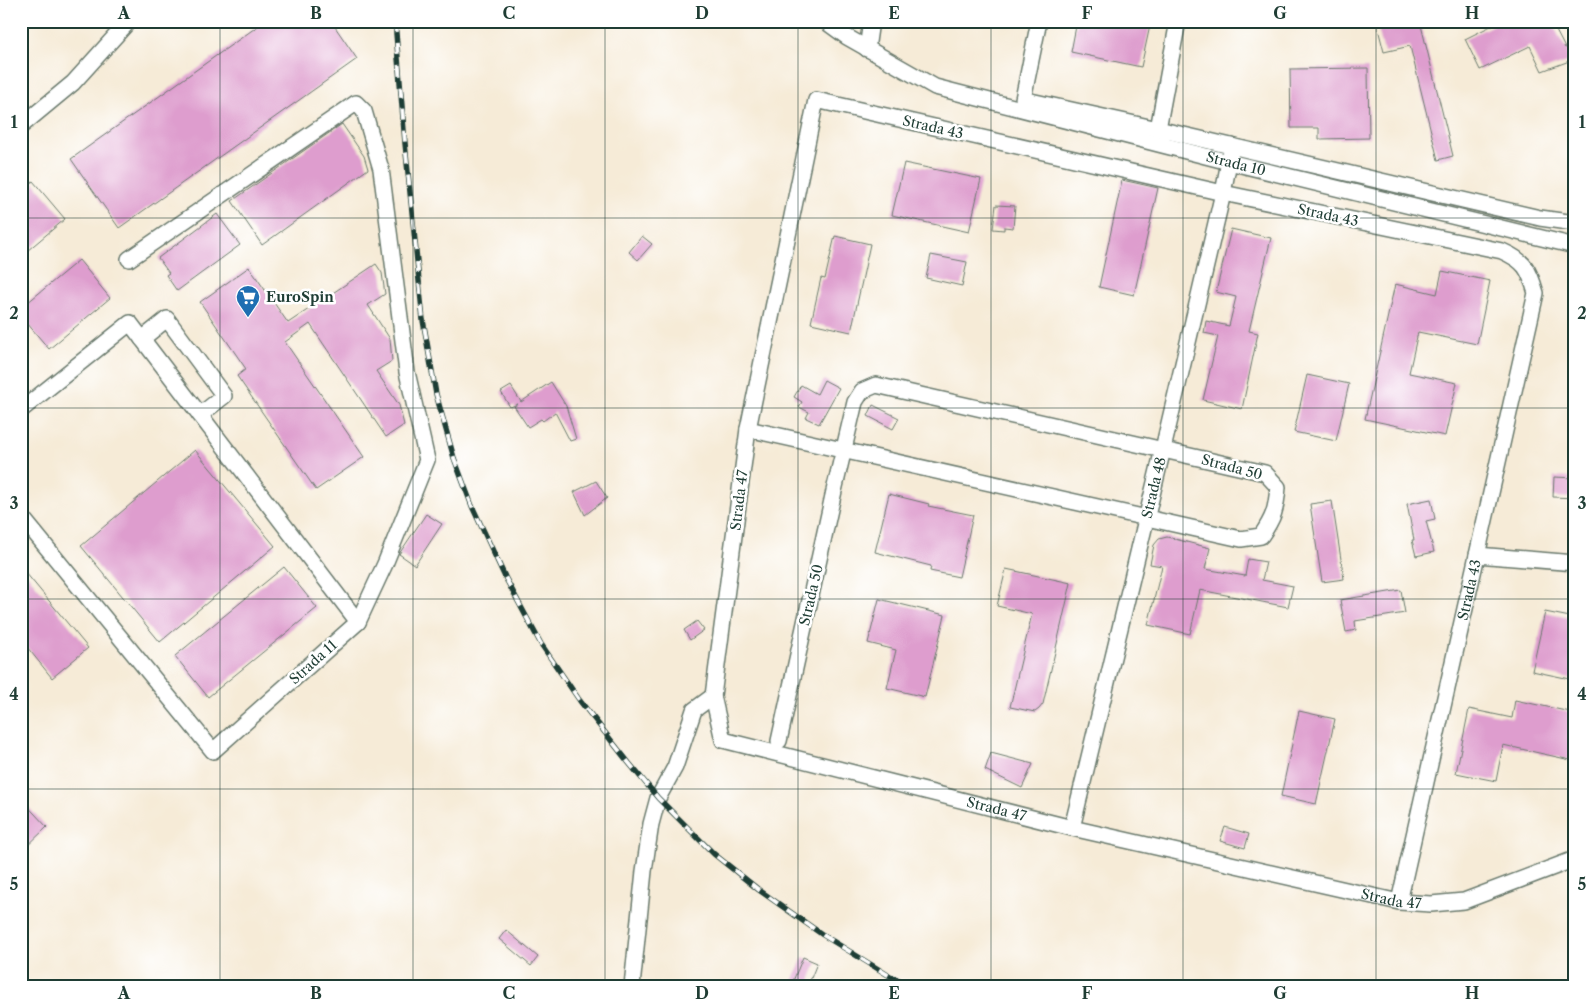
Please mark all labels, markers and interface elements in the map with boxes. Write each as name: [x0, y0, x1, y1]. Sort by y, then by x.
text: A: [117, 3, 131, 23]
text: B: [310, 3, 322, 23]
text: C: [503, 3, 515, 23]
text: D: [695, 3, 709, 23]
text: E: [888, 3, 900, 23]
text: F: [1082, 3, 1093, 23]
text: G: [1273, 3, 1287, 23]
text: H: [1465, 3, 1479, 23]
street label: Strada 43: [901, 111, 965, 143]
text: 1: [10, 112, 18, 132]
text: 1: [1578, 112, 1586, 132]
street label: Strada 10: [1204, 148, 1268, 180]
street label: Strada 43: [1296, 200, 1360, 230]
supermarket icon: EuroSpin: [235, 284, 261, 318]
place label: EuroSpin: [266, 288, 334, 306]
text: 2: [9, 303, 19, 323]
text: 2: [1577, 303, 1587, 323]
street label: Strada 50: [1199, 450, 1265, 484]
street label: Strada 48: [1138, 455, 1170, 520]
street label: Strada 47: [726, 469, 752, 531]
text: 3: [9, 493, 19, 513]
text: 3: [1577, 493, 1587, 513]
street label: Strada 43: [1454, 558, 1485, 622]
street label: Strada 50: [795, 562, 827, 627]
street label: Strada 11: [285, 636, 341, 688]
text: 4: [9, 684, 19, 704]
text: 4: [1577, 684, 1587, 704]
street label: Strada 47: [965, 793, 1029, 825]
text: 5: [10, 874, 19, 894]
text: 5: [1578, 874, 1587, 894]
street label: Strada 47: [1359, 885, 1422, 912]
text: A: [117, 983, 131, 1003]
text: B: [310, 983, 322, 1003]
text: C: [503, 983, 515, 1003]
text: D: [695, 983, 709, 1003]
text: E: [888, 983, 900, 1003]
text: F: [1082, 983, 1093, 1003]
text: G: [1273, 983, 1287, 1003]
text: H: [1465, 983, 1479, 1003]

